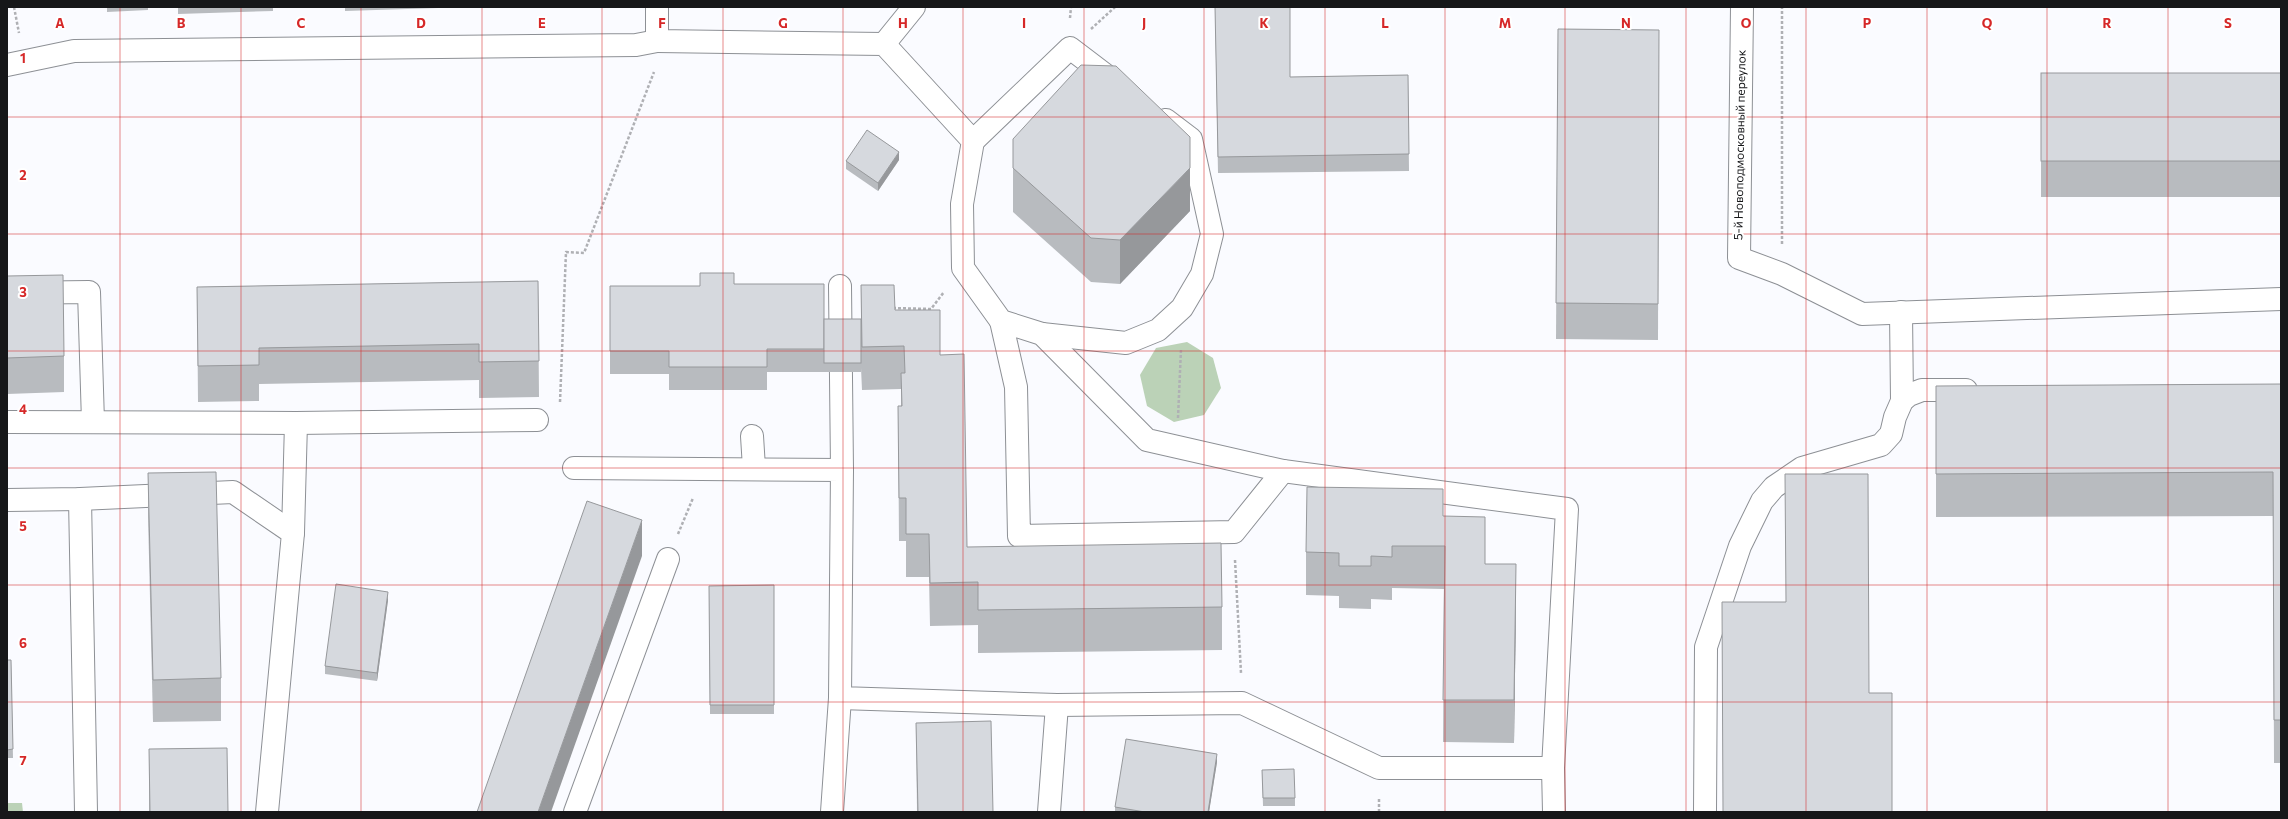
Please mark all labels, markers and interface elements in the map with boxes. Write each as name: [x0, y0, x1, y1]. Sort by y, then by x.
text: A: [55, 15, 65, 31]
text: B: [177, 15, 186, 31]
text: C: [297, 15, 306, 31]
text: D: [416, 15, 426, 31]
text: E: [538, 15, 546, 31]
text: F: [658, 15, 666, 31]
text: G: [778, 15, 788, 31]
text: H: [898, 15, 908, 31]
text: I: [1022, 15, 1026, 31]
text: J: [1142, 15, 1146, 31]
text: K: [1259, 15, 1269, 31]
text: L: [1381, 15, 1389, 31]
text: M: [1499, 15, 1511, 31]
text: N: [1621, 15, 1631, 31]
text: O: [1741, 15, 1752, 31]
text: P: [1863, 15, 1872, 31]
text: Q: [1982, 15, 1993, 31]
text: R: [2103, 15, 2112, 31]
text: S: [2224, 15, 2232, 31]
street label: 5-й Новоподмосковный переулок: [1730, 49, 1748, 240]
text: 1: [20, 50, 26, 66]
text: 2: [19, 167, 27, 183]
text: 3: [19, 284, 27, 300]
text: 4: [19, 401, 27, 417]
text: 5: [19, 518, 27, 534]
text: 6: [19, 635, 27, 651]
text: 7: [19, 752, 27, 768]

